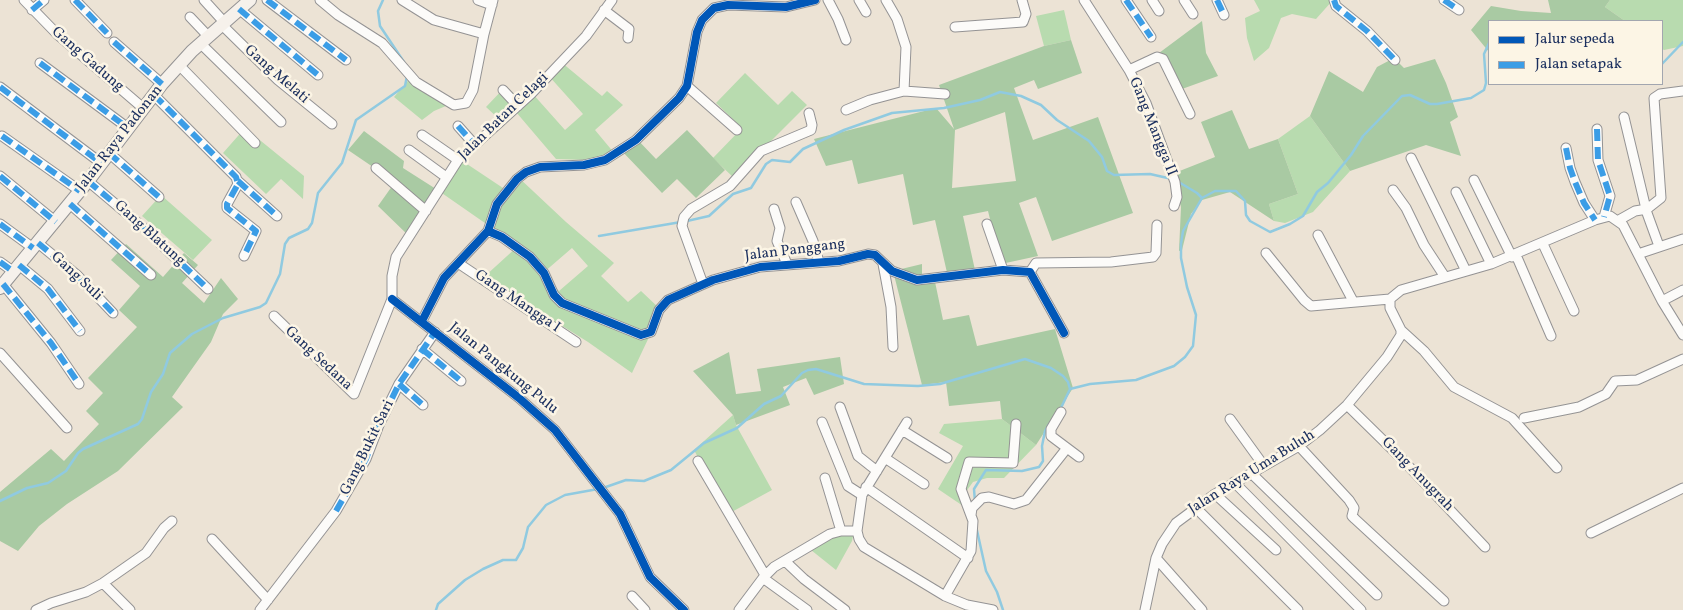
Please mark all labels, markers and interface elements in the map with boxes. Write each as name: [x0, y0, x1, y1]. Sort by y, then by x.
legend: [1488, 20, 1663, 85]
street label: Gang Gadung: [47, 24, 127, 96]
text: Jalur sepeda: [1535, 29, 1615, 50]
street label: Gang Melati: [240, 42, 312, 108]
text: Jalan setapak: [1535, 54, 1622, 75]
street label: Jalan Batan Celagi: [455, 69, 553, 165]
street label: Gang Mangga II: [1124, 75, 1180, 179]
street label: Jalan Raya Padonan: [73, 82, 167, 196]
street label: Gang Blatung: [110, 197, 188, 271]
street label: Jalan Panggang: [744, 236, 846, 266]
street label: Gang Suli: [47, 249, 105, 305]
street label: Gang Mangga I: [471, 267, 563, 337]
street label: Jalan Pangkung Pulu: [445, 319, 561, 419]
street label: Gang Sedana: [280, 323, 356, 395]
street label: Gang Bukit Sari: [337, 398, 399, 498]
street label: Jalan Raya Uma Buluh: [1185, 427, 1319, 519]
street label: Gang Anugrah: [1377, 434, 1457, 516]

